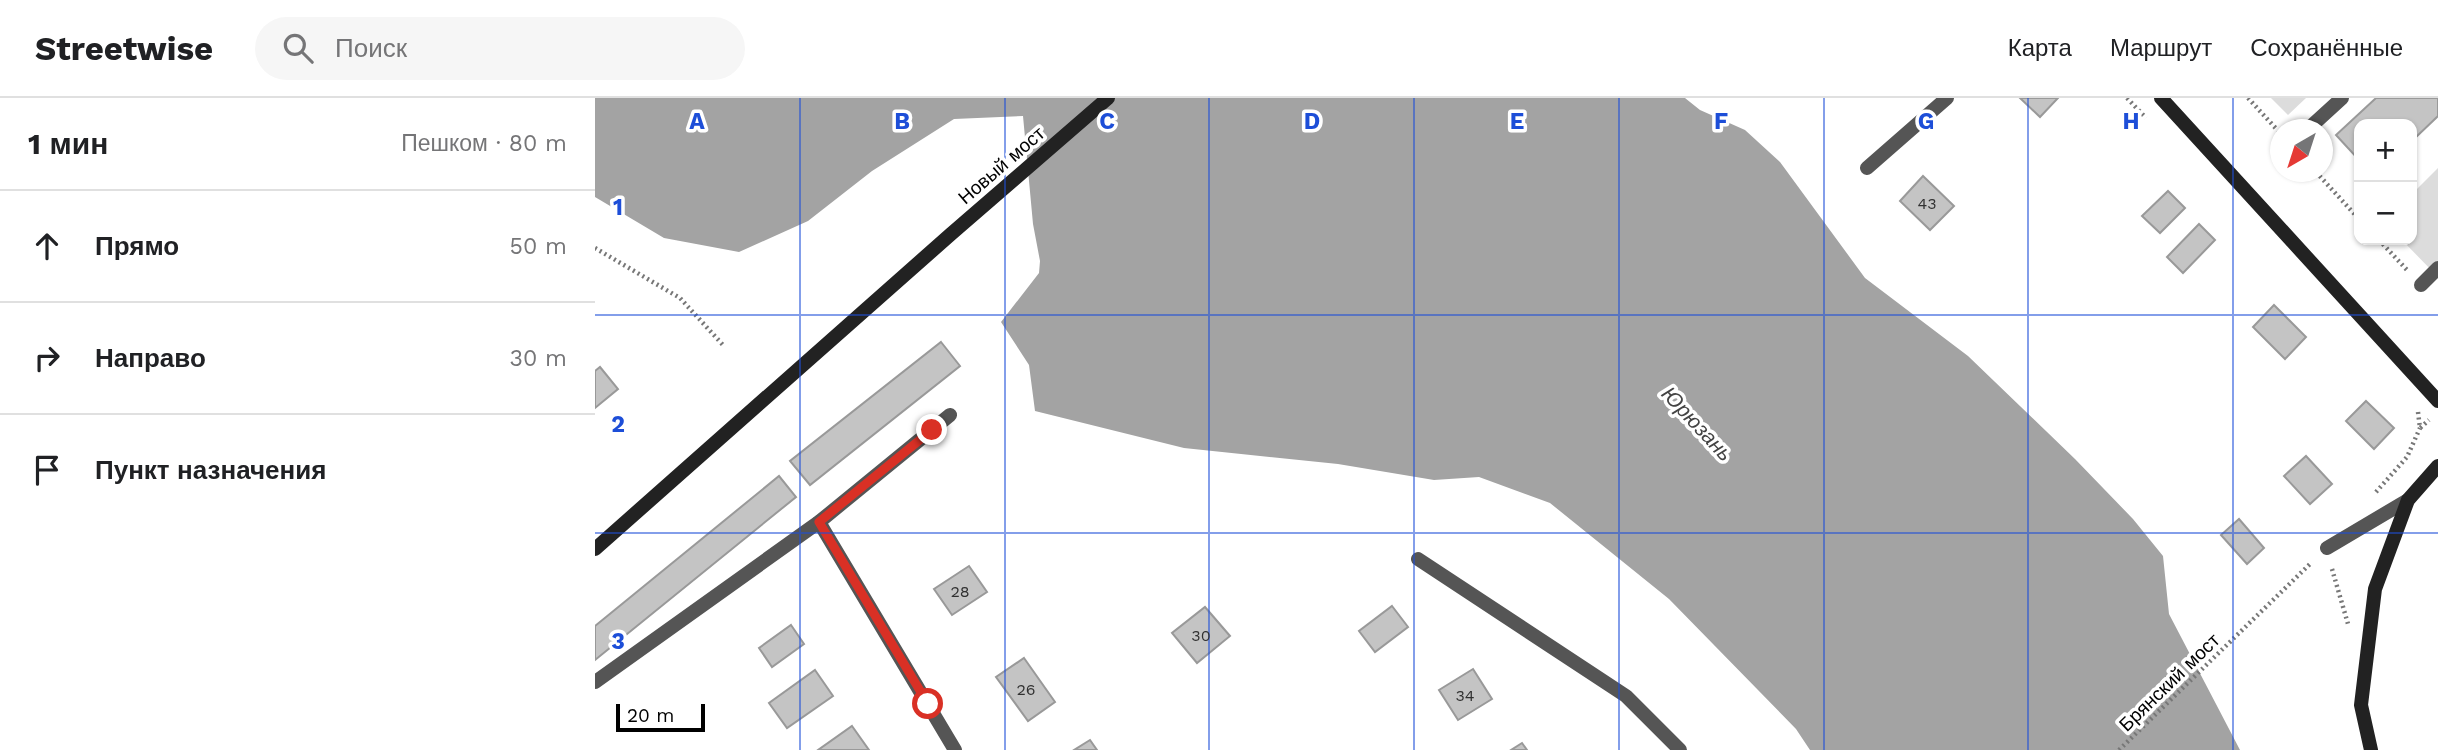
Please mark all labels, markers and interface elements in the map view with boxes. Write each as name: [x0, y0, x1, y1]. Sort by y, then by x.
search box: [255, 17, 745, 80]
text: Streetwise: [35, 29, 213, 68]
icon: search: [279, 29, 317, 67]
text: Поиск: [335, 33, 407, 63]
text: Карта: [2008, 34, 2072, 62]
text: Маршрут: [2110, 34, 2212, 62]
text: Сохранённые: [2250, 34, 2403, 62]
text: A: [689, 108, 705, 135]
text: B: [894, 108, 910, 135]
text: C: [1099, 108, 1115, 135]
text: D: [1304, 108, 1320, 135]
text: E: [1510, 108, 1524, 135]
text: F: [1714, 108, 1728, 135]
text: G: [1918, 108, 1934, 135]
text: H: [2122, 108, 2140, 135]
north arrow: [2270, 119, 2333, 182]
map controls: [2354, 119, 2417, 245]
button: +: [2354, 119, 2417, 182]
street label: Новый мост: [953, 121, 1049, 209]
text: 1 мин: [28, 126, 108, 161]
text: Пешком · 80 m: [401, 130, 567, 157]
button: −: [2354, 182, 2417, 245]
text: 1: [613, 194, 623, 221]
house number: 43: [1917, 194, 1937, 213]
icon: ahead: [28, 227, 66, 265]
text: Прямо: [95, 231, 179, 261]
text: 50 m: [510, 233, 567, 260]
icon: right: [28, 339, 66, 377]
text: Направо: [95, 343, 206, 373]
text: 30 m: [510, 345, 567, 372]
water label: Юрюзань: [1657, 381, 1738, 466]
text: 2: [611, 411, 625, 438]
route end: [916, 414, 947, 445]
icon: arrive: [28, 451, 66, 489]
text: Пункт назначения: [95, 455, 326, 485]
house number: 28: [950, 582, 970, 601]
house number: 30: [1191, 626, 1211, 645]
text: 3: [611, 628, 625, 655]
street label: Брянский мост: [2114, 628, 2225, 736]
house number: 26: [1016, 680, 1036, 699]
house number: 34: [1455, 686, 1475, 705]
route start: [912, 688, 943, 719]
scale bar: [616, 701, 705, 733]
text: 20 m: [627, 704, 674, 727]

